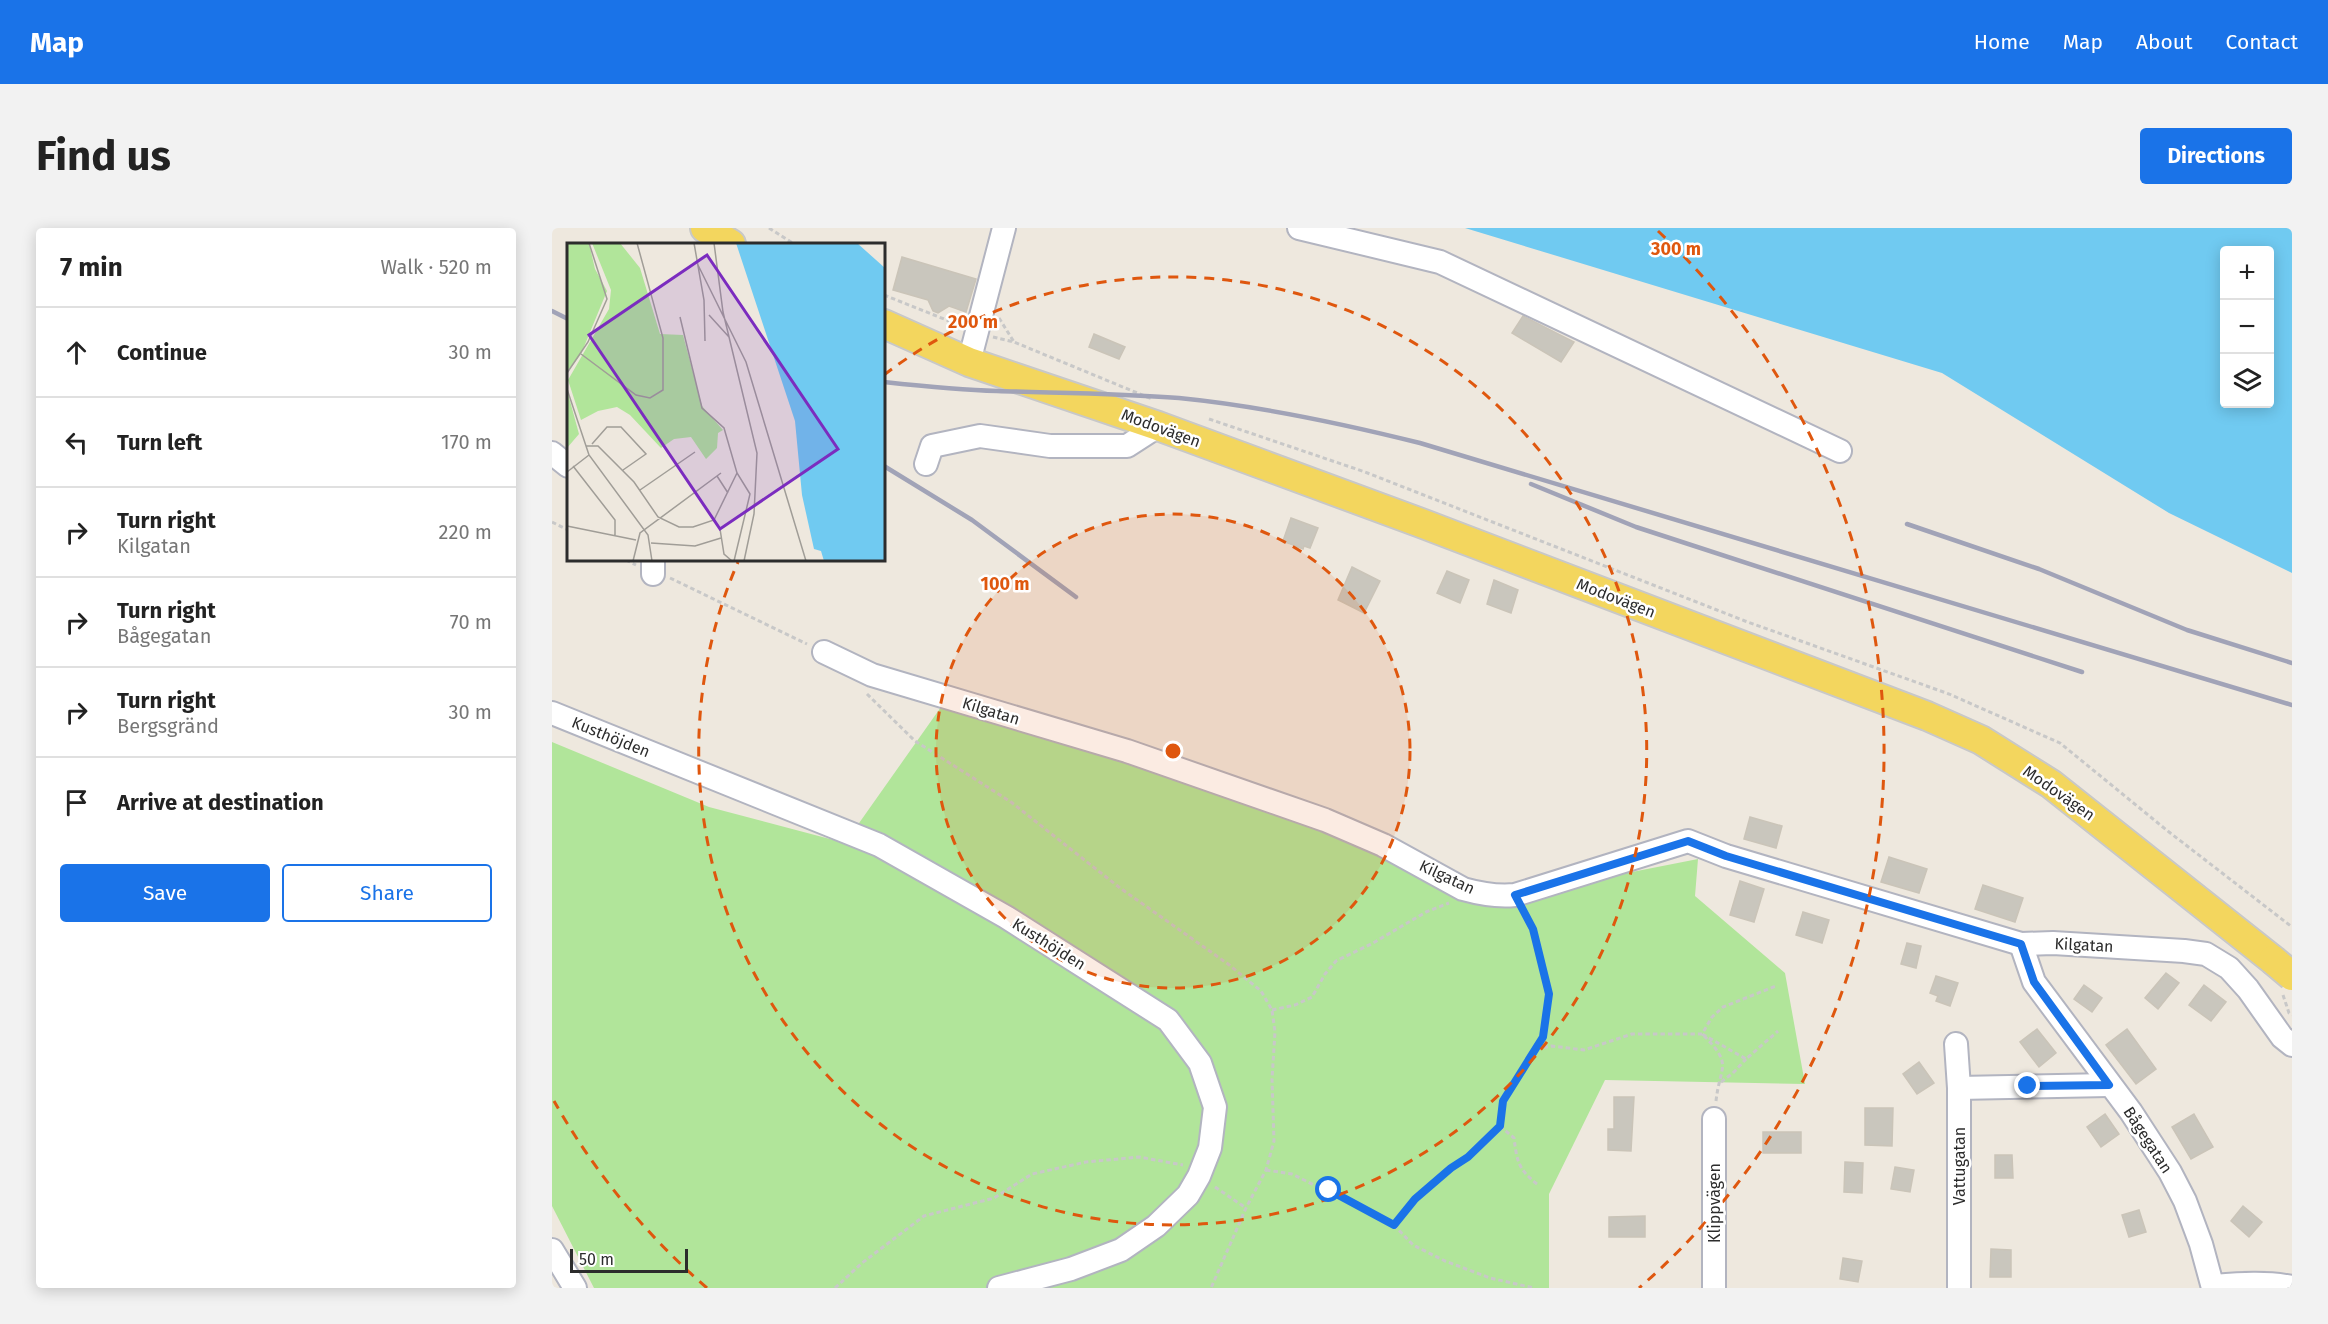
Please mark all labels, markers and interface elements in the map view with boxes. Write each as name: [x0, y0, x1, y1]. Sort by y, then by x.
text: Map: [30, 26, 84, 59]
text: Home: [1974, 29, 2030, 55]
text: Map: [2063, 29, 2103, 55]
text: About: [2136, 29, 2193, 55]
text: Contact: [2226, 29, 2298, 55]
button: Directions: [2140, 128, 2292, 184]
text: Find us: [36, 131, 171, 181]
text: 300 m: [1650, 238, 1701, 260]
inset map: [567, 243, 885, 561]
map controls: [2220, 246, 2274, 408]
button: +: [2220, 246, 2274, 300]
text: 7 min: [60, 252, 123, 283]
text: Walk · 520 m: [381, 255, 492, 279]
button: −: [2220, 300, 2274, 354]
text: 200 m: [948, 311, 998, 333]
icon: ahead: [60, 336, 93, 369]
text: Continue: [117, 339, 207, 366]
text: 30 m: [448, 340, 492, 364]
button: layers: [2220, 354, 2274, 408]
street label: Modovägen: [1119, 405, 1203, 451]
icon: left: [60, 426, 93, 459]
text: Turn left: [117, 429, 202, 456]
text: 170 m: [441, 430, 492, 454]
text: Turn right: [117, 507, 216, 534]
icon: right: [60, 516, 93, 549]
text: 220 m: [439, 520, 492, 544]
text: Kilgatan: [117, 534, 191, 558]
text: 100 m: [981, 573, 1029, 595]
street label: Modovägen: [1574, 574, 1658, 622]
text: Turn right: [117, 597, 216, 624]
icon: right: [60, 606, 93, 639]
text: 70 m: [450, 610, 492, 634]
text: Bågegatan: [117, 624, 211, 648]
text: Turn right: [117, 687, 216, 714]
street label: Kilgatan: [960, 693, 1022, 729]
icon: right: [60, 696, 93, 729]
text: 30 m: [448, 700, 492, 724]
street label: Kusthöjden: [569, 713, 653, 761]
text: Bergsgränd: [117, 714, 219, 738]
centre of rings: [1163, 741, 1183, 761]
street label: Modovägen: [2020, 761, 2098, 825]
icon: arrive: [60, 786, 93, 819]
text: Arrive at destination: [117, 789, 324, 816]
street label: Kilgatan: [1416, 856, 1478, 898]
button: Save: [60, 864, 270, 922]
button: Share: [282, 864, 492, 922]
street label: Kusthöjden: [1009, 914, 1089, 974]
street label: Kilgatan: [2054, 934, 2114, 956]
route end: [2014, 1072, 2040, 1098]
street label: Bågegatan: [2119, 1103, 2177, 1177]
street label: Vattugatan: [1950, 1127, 1969, 1205]
street label: Klippvägen: [1705, 1163, 1724, 1243]
route start: [1315, 1176, 1341, 1202]
scale bar: [570, 1246, 688, 1274]
text: 50 m: [579, 1250, 614, 1269]

